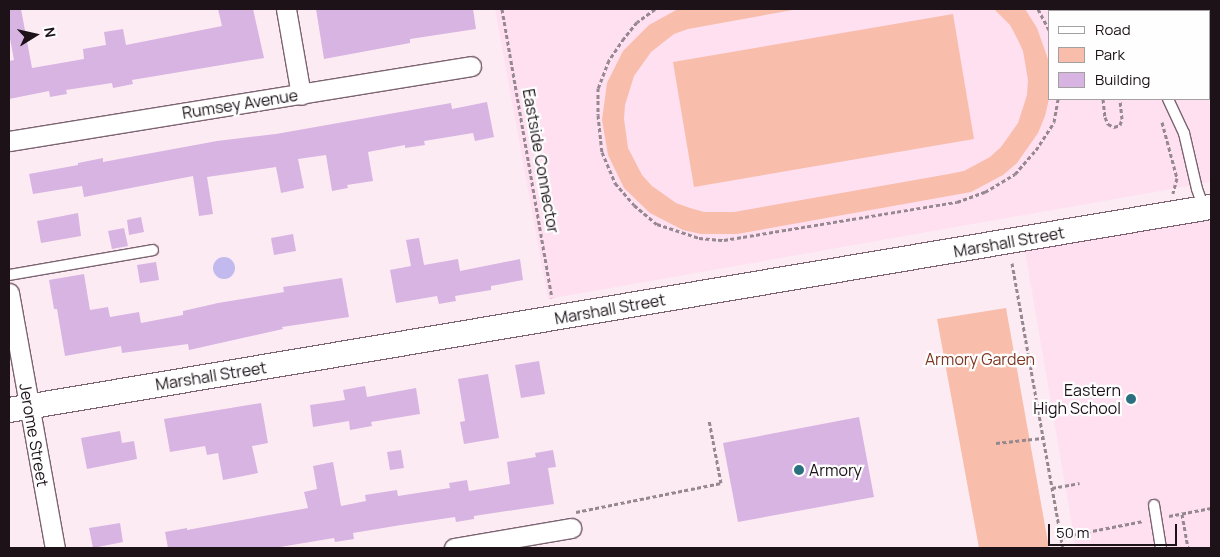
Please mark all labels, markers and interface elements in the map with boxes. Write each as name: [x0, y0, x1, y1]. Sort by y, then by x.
north arrow: [10, 10, 60, 60]
legend: [1048, 10, 1210, 100]
text: Road: [1095, 19, 1131, 40]
text: N: [40, 26, 60, 39]
text: Park: [1095, 44, 1125, 65]
text: Building: [1095, 69, 1150, 90]
street label: Rumsey Avenue: [181, 85, 299, 123]
street label: Eastside Connector: [519, 87, 563, 235]
street label: Marshall Street: [952, 223, 1066, 261]
street label: Marshall Street: [553, 290, 667, 328]
park label: Armory Garden: [925, 349, 1035, 369]
street label: Marshall Street: [154, 358, 268, 394]
place label: Eastern High School: [1033, 380, 1121, 418]
street label: Jerome Street: [15, 382, 53, 488]
marker: Eastern High School: [1125, 393, 1137, 405]
place label: Armory: [809, 460, 862, 480]
marker: Armory: [793, 464, 805, 476]
scale bar: [1050, 514, 1179, 546]
text: 50 m: [1056, 522, 1090, 543]

